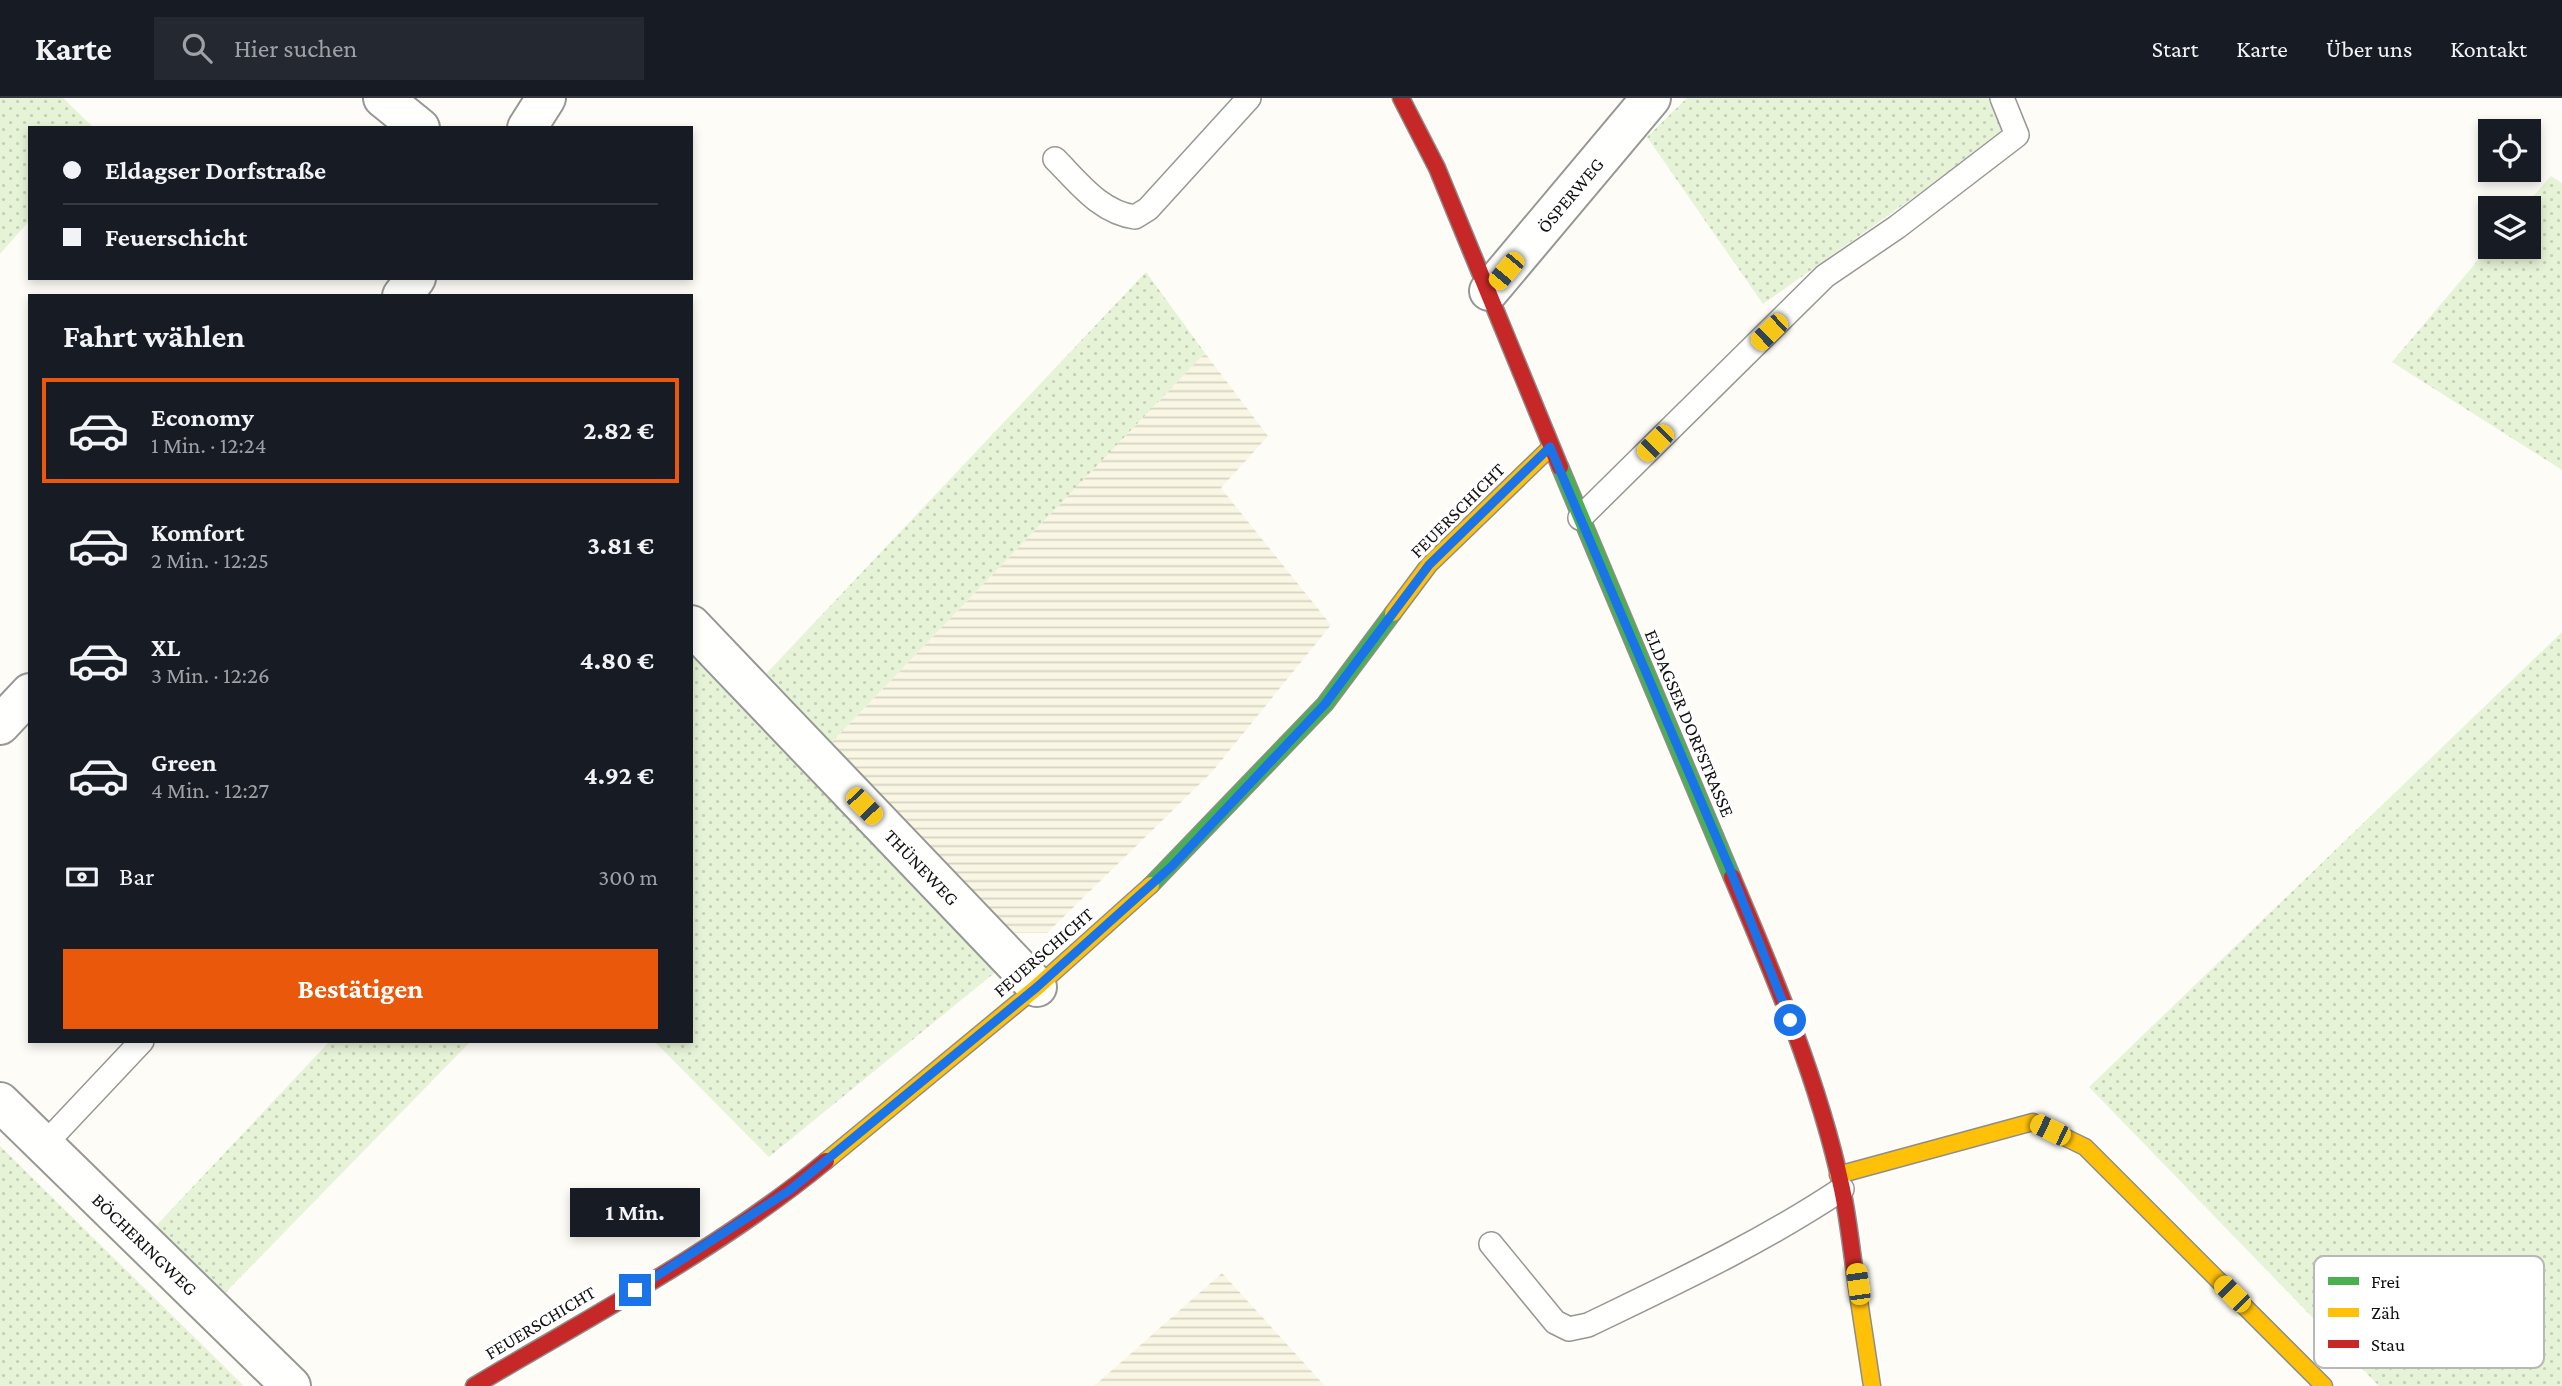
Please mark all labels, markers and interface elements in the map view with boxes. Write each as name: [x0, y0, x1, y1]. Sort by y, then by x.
search box: [154, 17, 644, 80]
icon: search: [178, 29, 216, 67]
text: Karte: [35, 30, 112, 67]
text: Hier suchen: [234, 34, 357, 63]
text: Start: [2152, 35, 2198, 62]
text: Karte: [2236, 35, 2288, 62]
text: Über uns: [2326, 35, 2412, 62]
text: Kontakt: [2450, 35, 2527, 62]
map controls: [2478, 119, 2541, 259]
button: locate: [2478, 119, 2541, 182]
street label: ÖSPERWEG: [1533, 154, 1608, 237]
text: Eldagser Dorfstraße: [105, 156, 326, 185]
button: layers: [2478, 196, 2541, 259]
text: Feuerschicht: [105, 223, 247, 252]
car: [1485, 248, 1528, 294]
car: [1747, 310, 1792, 354]
text: Fahrt wählen: [63, 318, 245, 354]
icon: car: [67, 399, 130, 462]
text: Economy: [151, 403, 254, 432]
text: 2.82 €: [583, 416, 654, 445]
car: [1633, 421, 1678, 465]
text: 1 Min. · 12:24: [151, 432, 266, 458]
street label: FEUERSCHICHT: [1406, 458, 1509, 562]
icon: car: [67, 514, 130, 577]
text: Komfort: [151, 518, 244, 547]
text: 3.81 €: [587, 531, 654, 560]
text: 2 Min. · 12:25: [151, 547, 269, 573]
street label: ELDAGSER DORFSTRASSE: [1640, 626, 1739, 820]
icon: car: [67, 629, 130, 692]
text: XL: [151, 633, 180, 662]
text: 4.80 €: [580, 646, 654, 675]
text: 3 Min. · 12:26: [151, 662, 270, 688]
icon: car: [67, 744, 130, 807]
text: Green: [151, 748, 217, 777]
text: 4.92 €: [584, 761, 654, 790]
text: 4 Min. · 12:27: [151, 777, 269, 803]
car: [842, 784, 887, 828]
street label: THÜNEWEG: [880, 825, 963, 910]
icon: cash: [63, 858, 101, 896]
text: Bar: [119, 862, 155, 891]
text: 300 m: [598, 864, 658, 890]
street label: FEUERSCHICHT: [989, 903, 1098, 1001]
button: Bestätigen: [63, 949, 658, 1029]
route start: [1774, 1004, 1806, 1036]
car: [2027, 1111, 2074, 1149]
callout: 1 Min.: [570, 1188, 700, 1238]
street label: BÖCHERINGWEG: [88, 1189, 201, 1300]
text: 1 Min.: [605, 1199, 665, 1225]
legend: [2314, 1256, 2544, 1368]
car: [1845, 1262, 1872, 1306]
text: Frei: [2371, 1271, 2400, 1292]
car: [2210, 1272, 2255, 1316]
route end: [619, 1274, 651, 1306]
street label: FEUERSCHICHT: [481, 1281, 600, 1364]
text: Zäh: [2371, 1302, 2400, 1323]
text: Stau: [2371, 1334, 2405, 1355]

